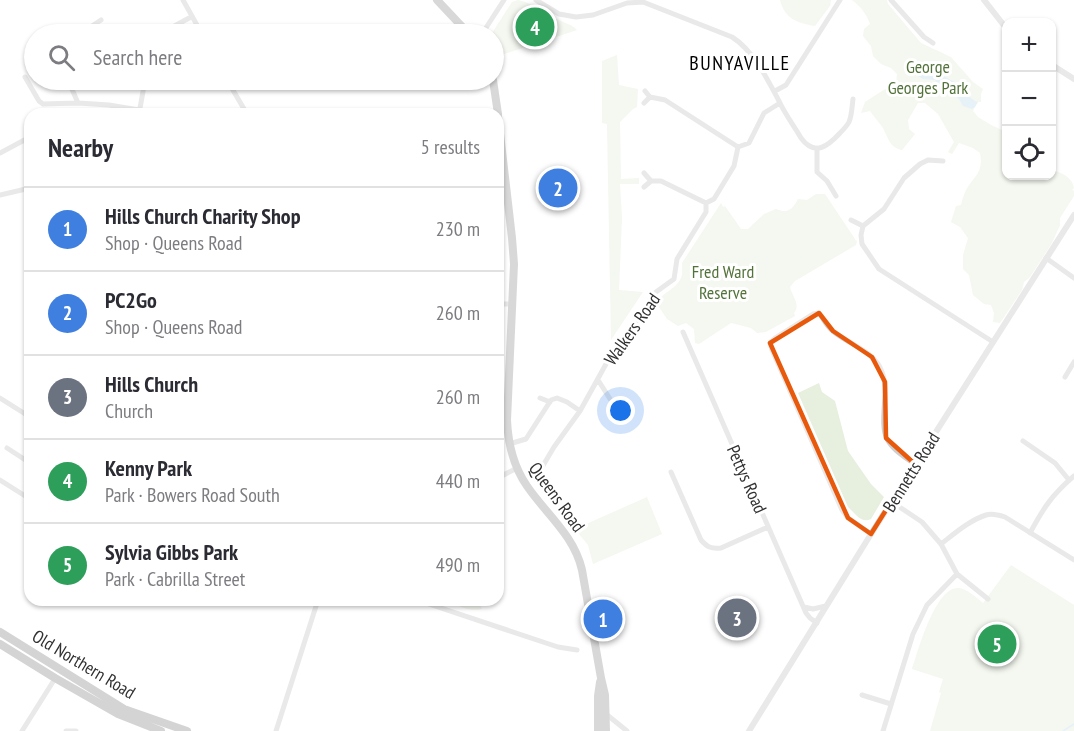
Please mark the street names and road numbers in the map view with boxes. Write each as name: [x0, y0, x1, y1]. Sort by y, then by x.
street label: Walkers Road: [599, 289, 665, 369]
street label: Bennetts Road: [877, 428, 945, 516]
street label: Pettys Road: [722, 441, 772, 517]
street label: Queens Road: [524, 458, 590, 536]
street label: Old Northern Road: [28, 624, 140, 704]

